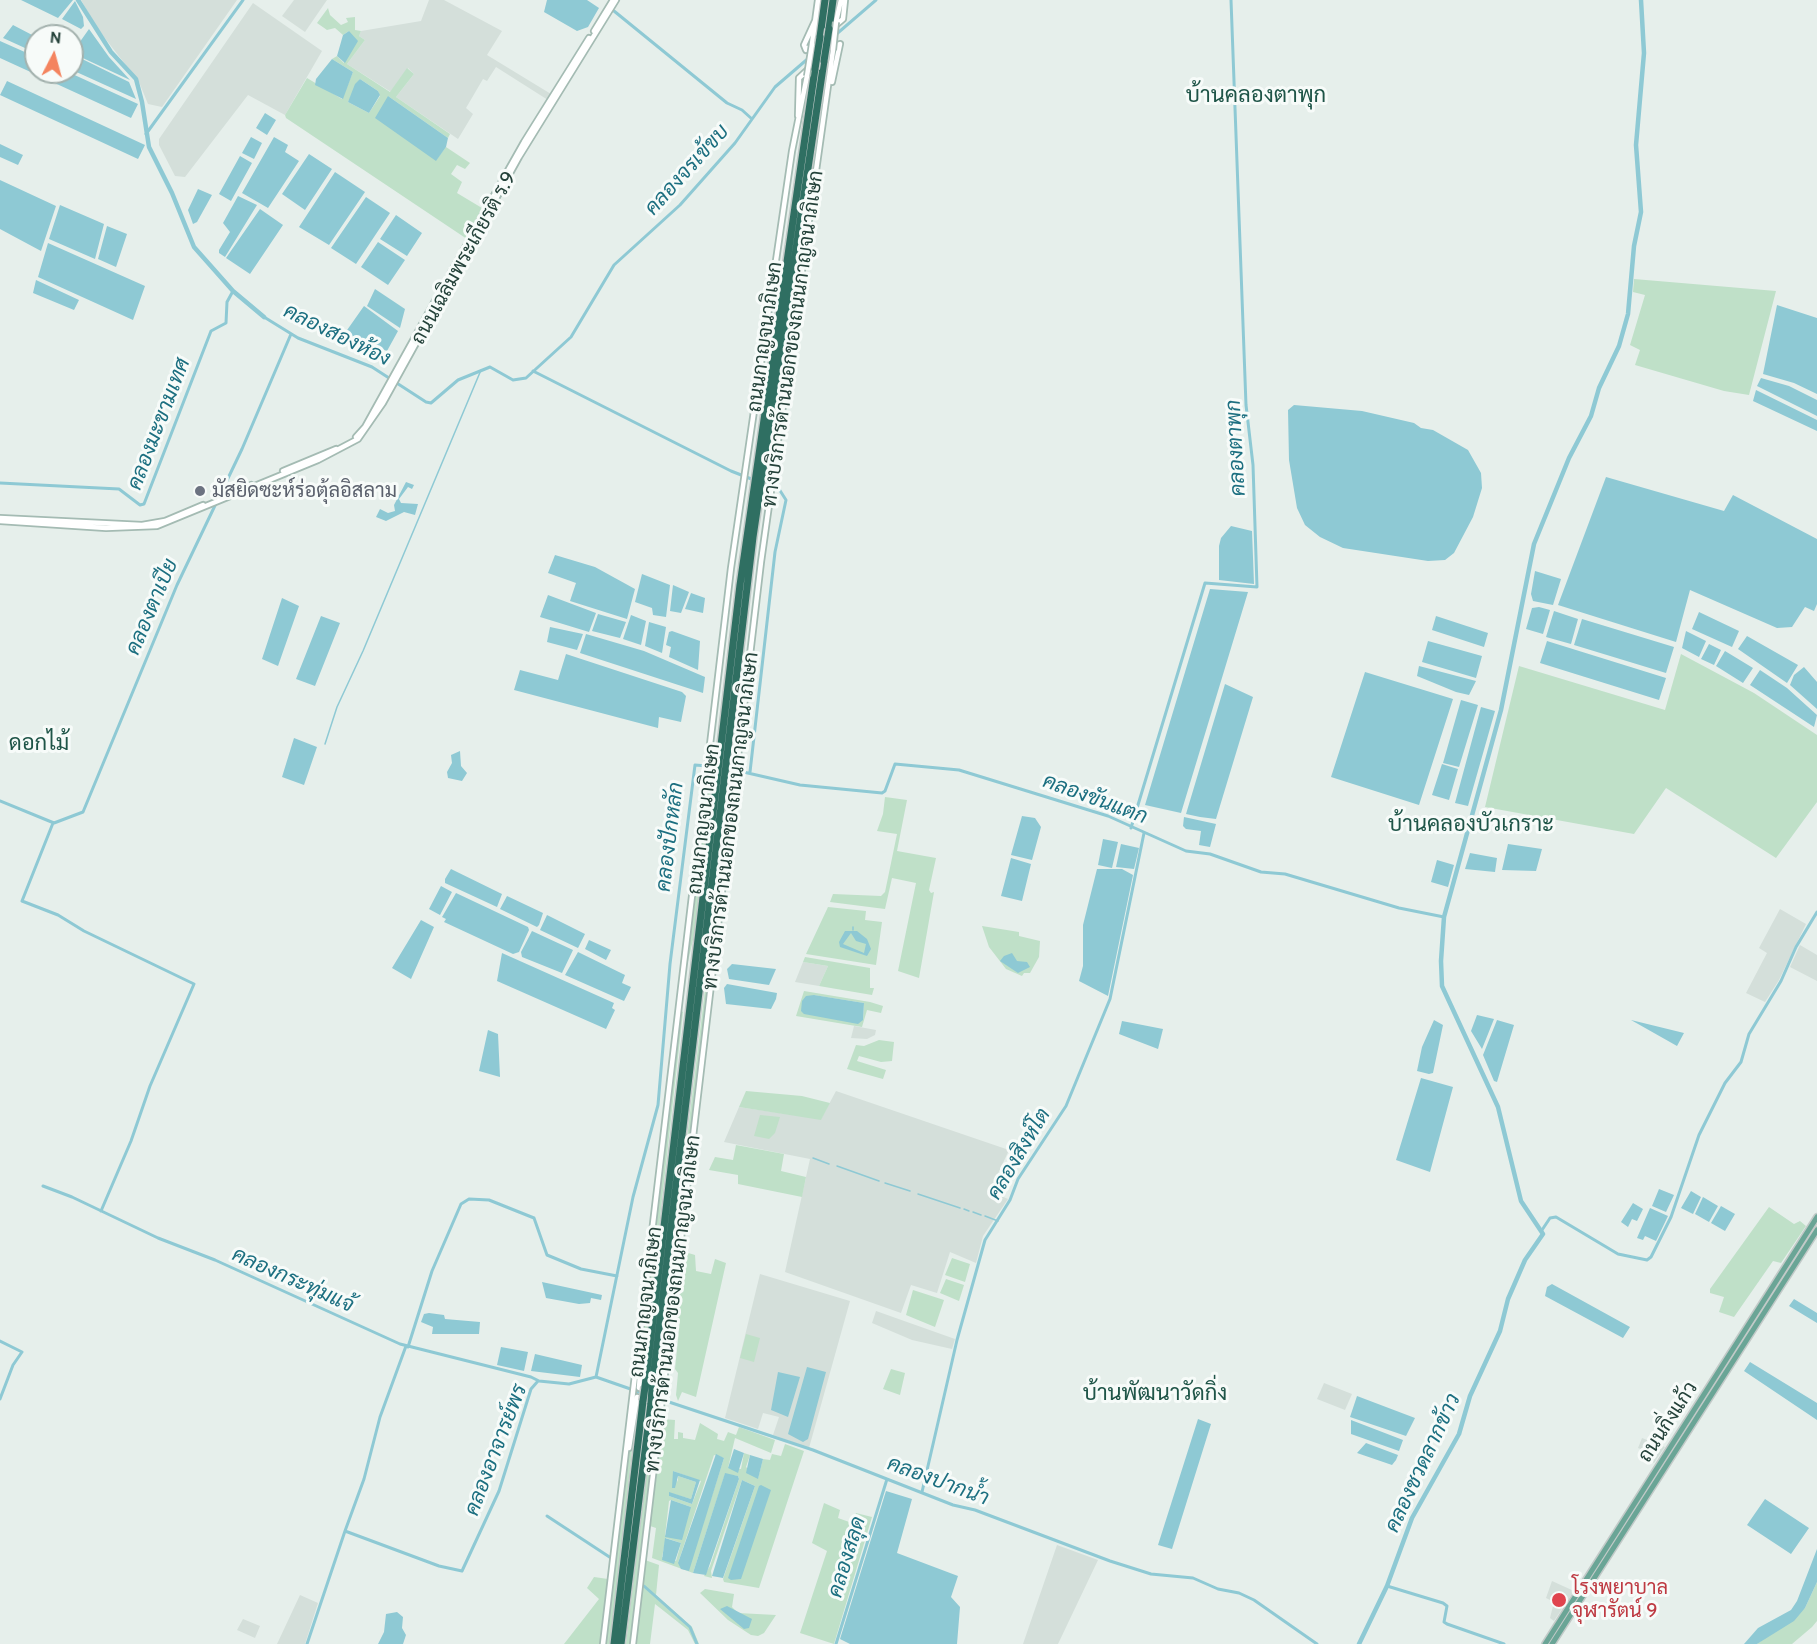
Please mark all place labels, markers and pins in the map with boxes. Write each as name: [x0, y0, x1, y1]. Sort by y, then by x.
place label: มัสยิดซะห์ร่อตุ้ลอิสลาม: [212, 479, 397, 503]
marker: มัสยิดซะห์ร่อตุ้ลอิสลาม: [193, 484, 207, 498]
place label: โรงพยาบาล จุฬารัตน์ 9: [1572, 1576, 1668, 1623]
marker: โรงพยาบาล จุฬารัตน์ 9: [1550, 1591, 1568, 1609]

